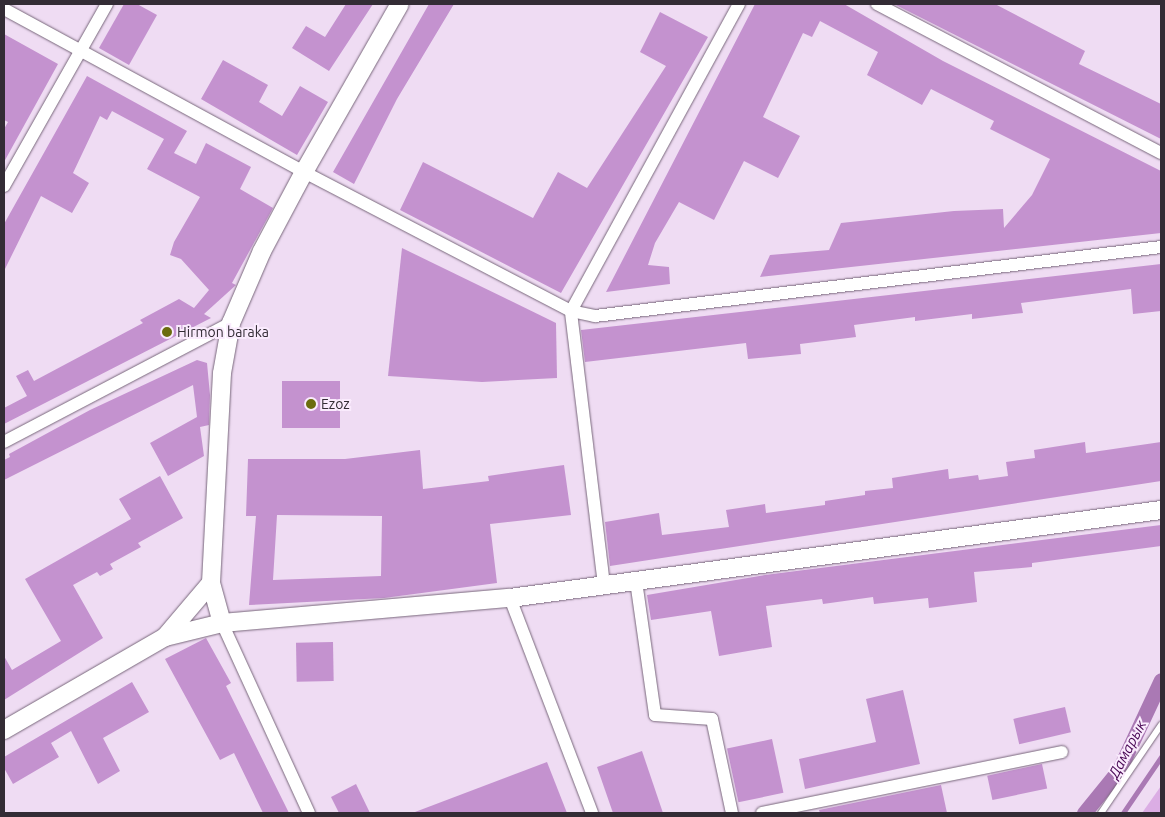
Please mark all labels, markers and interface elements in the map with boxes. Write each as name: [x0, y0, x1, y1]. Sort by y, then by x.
place label: Hirmon baraka: [177, 324, 269, 340]
marker: Hirmon baraka: [161, 326, 173, 338]
place label: Ezoz: [321, 396, 350, 412]
marker: Ezoz: [305, 398, 317, 410]
water label: Дамарык: [1104, 717, 1150, 781]

